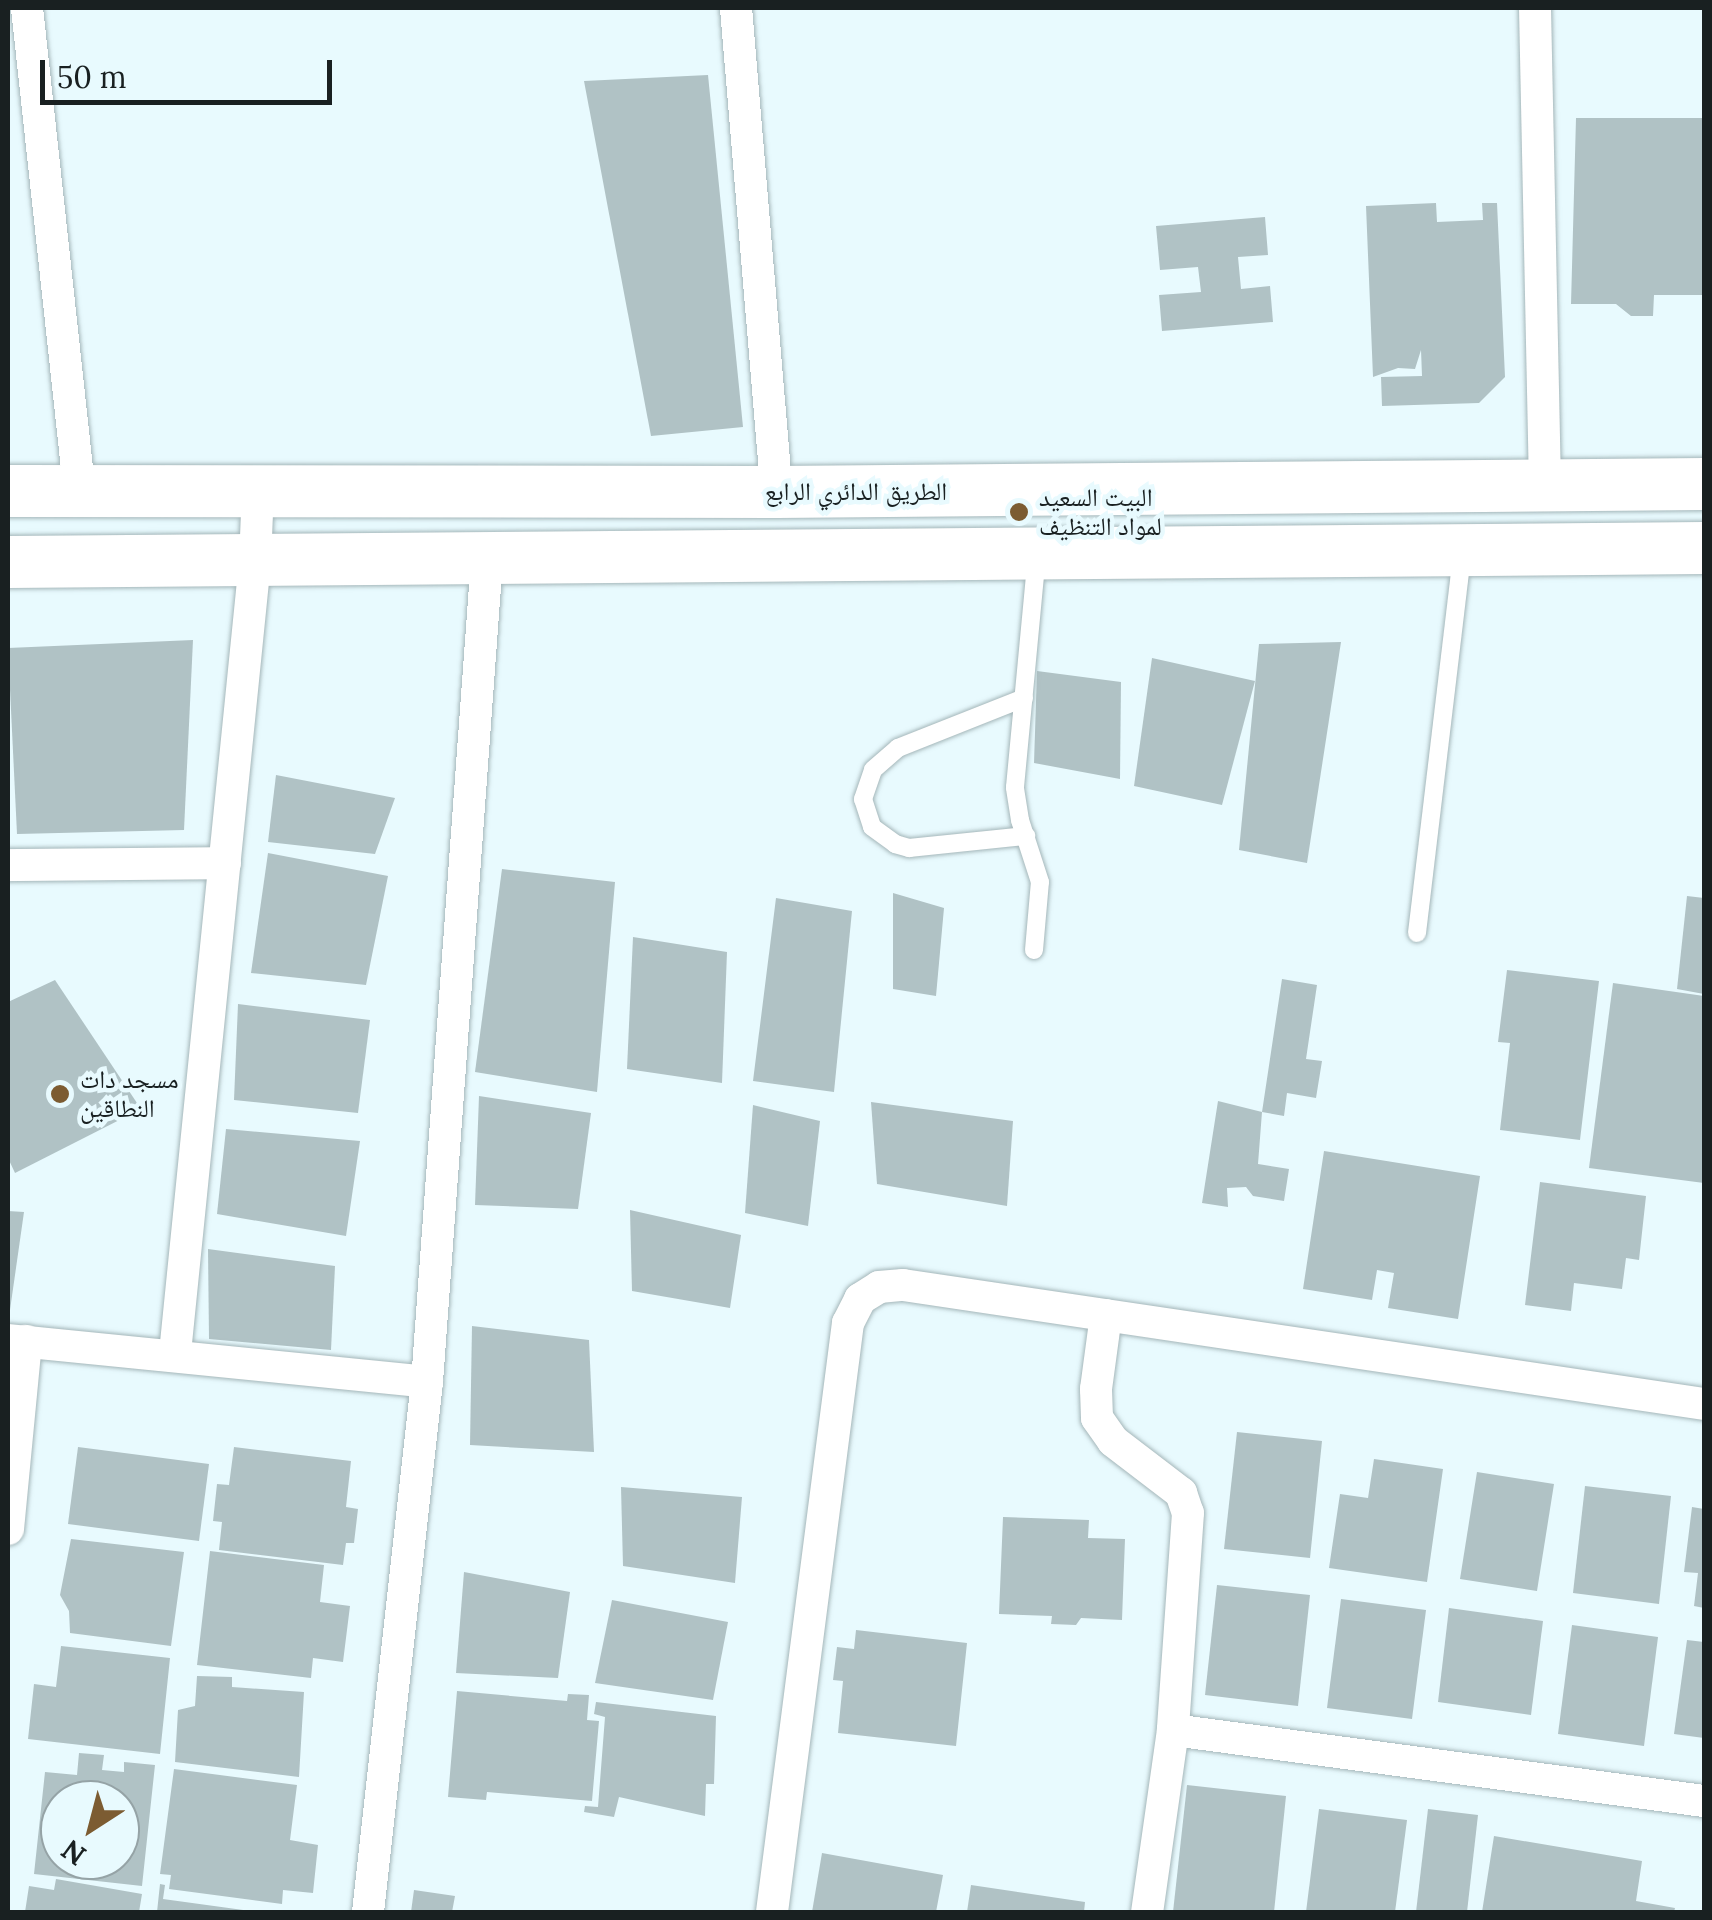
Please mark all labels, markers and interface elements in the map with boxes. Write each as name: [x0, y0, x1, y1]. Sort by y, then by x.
scale bar: [45, 40, 338, 102]
text: 50 m: [57, 58, 127, 96]
street label: الطريق الدائري الرابع: [765, 476, 947, 506]
place label: البيت السعيد لمواد التنظيف: [1039, 483, 1162, 542]
marker: البيت السعيد لمواد التنظيف: [1008, 501, 1030, 523]
place label: مسجد دات النطاقين: [80, 1065, 179, 1124]
marker: مسجد دات النطاقين: [49, 1083, 71, 1105]
north arrow: [40, 1780, 140, 1880]
text: N: [54, 1832, 93, 1874]

